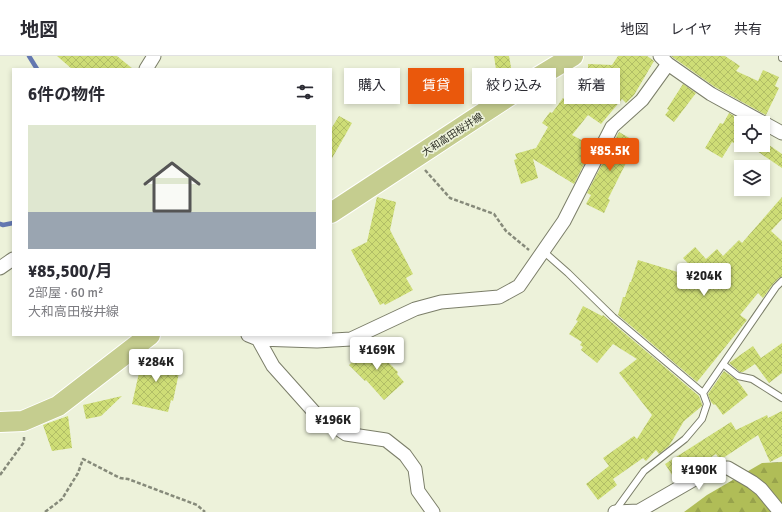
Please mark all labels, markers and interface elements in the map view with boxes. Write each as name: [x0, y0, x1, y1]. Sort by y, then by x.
text: 地図: [20, 18, 58, 42]
text: 地図: [620, 21, 648, 38]
text: レイヤ: [670, 21, 712, 38]
text: 共有: [734, 21, 762, 38]
chip: 購入: [344, 68, 400, 104]
chip: 賃貸: [408, 68, 464, 104]
chip: 絞り込み: [472, 68, 556, 104]
chip: 新着: [564, 68, 620, 104]
icon: filters: [294, 81, 316, 103]
text: 6件の物件: [28, 84, 105, 105]
street label: 大和高田桜井線: [420, 111, 485, 159]
map controls: [734, 116, 770, 196]
button: locate: [734, 116, 770, 152]
pin: ¥85.5K: [577, 138, 643, 172]
text: ¥85.5K: [590, 143, 630, 159]
icon: home: [136, 151, 208, 223]
button: layers: [734, 160, 770, 196]
text: ¥85,500/月: [28, 261, 113, 282]
pin: ¥204K: [676, 263, 732, 297]
text: ¥204K: [686, 268, 722, 284]
text: 2部屋 · 60 m²: [28, 285, 103, 301]
text: 大和高田桜井線: [28, 304, 119, 320]
pin: ¥169K: [349, 337, 405, 371]
text: ¥169K: [359, 342, 395, 358]
pin: ¥284K: [128, 349, 184, 383]
text: ¥284K: [138, 354, 174, 370]
pin: ¥196K: [305, 407, 361, 441]
text: ¥196K: [315, 412, 351, 428]
pin: ¥190K: [671, 457, 727, 491]
text: ¥190K: [681, 462, 717, 478]

